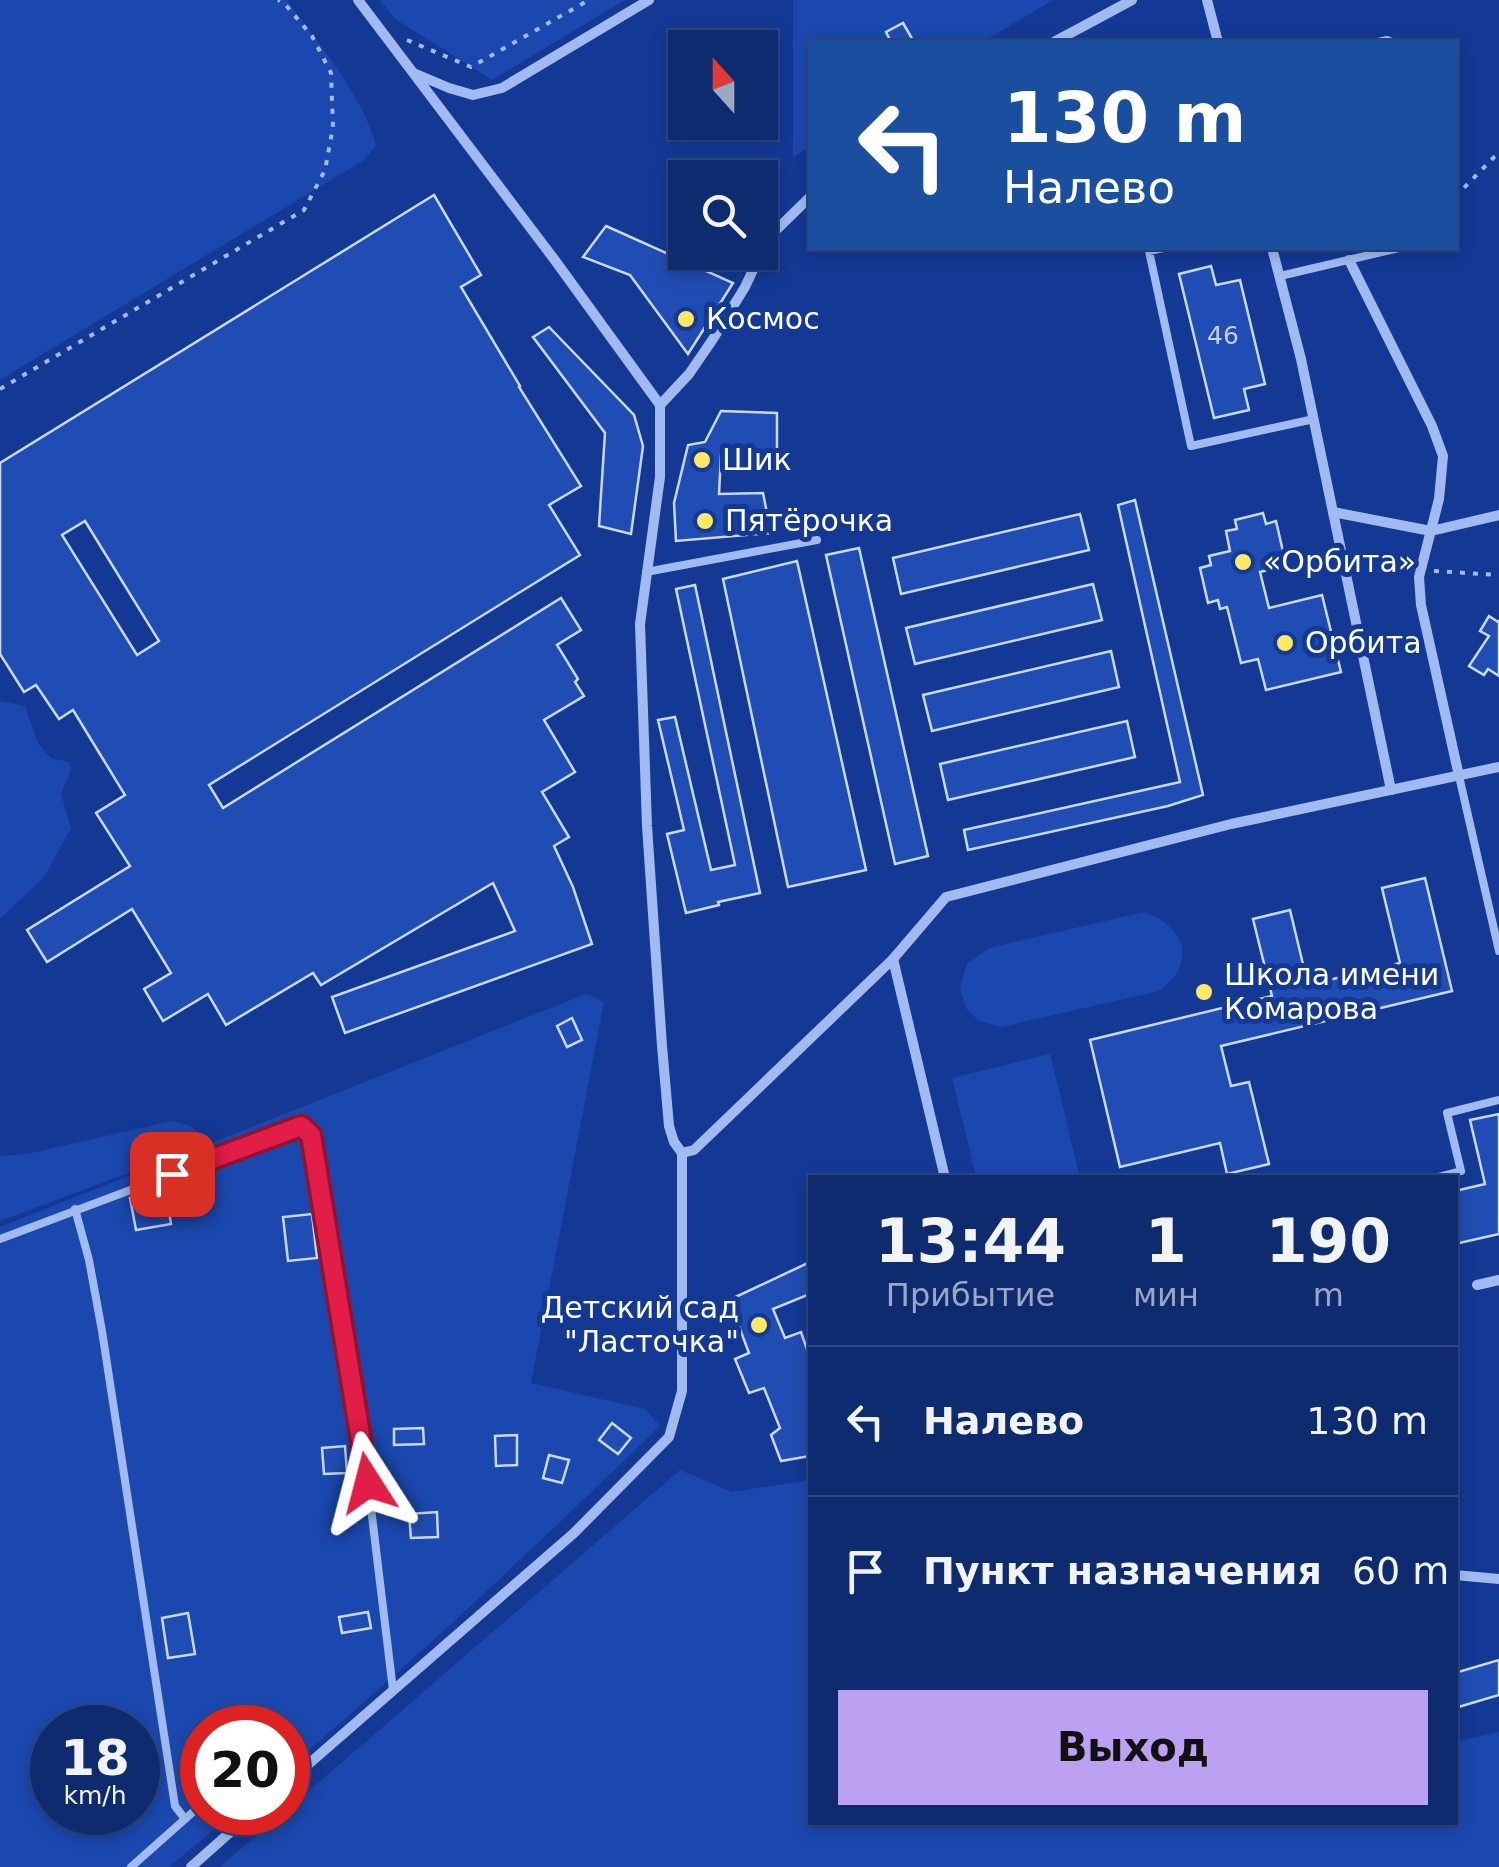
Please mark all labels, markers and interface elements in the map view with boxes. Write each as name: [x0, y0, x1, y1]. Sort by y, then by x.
north arrow: [668, 30, 778, 140]
map controls: [668, 30, 778, 270]
text: 130 m: [1003, 77, 1246, 159]
icon: left: [838, 80, 968, 210]
button: search: [668, 160, 778, 270]
text: Налево: [1003, 161, 1175, 214]
place label: Космос: [706, 301, 820, 336]
marker: Космос: [675, 308, 697, 330]
house number: 46: [1207, 321, 1239, 350]
place label: Шик: [722, 442, 792, 477]
marker: Шик: [691, 449, 713, 471]
place label: Пятёрочка: [725, 503, 893, 538]
marker: Пятёрочка: [694, 510, 716, 532]
place label: «Орбита»: [1263, 544, 1416, 579]
marker: «Орбита»: [1232, 551, 1254, 573]
place label: Орбита: [1305, 625, 1422, 660]
marker: Орбита: [1274, 632, 1296, 654]
place label: Школа имени Комарова: [1224, 957, 1439, 1026]
marker: Школа имени Комарова: [1193, 981, 1215, 1003]
pin: [130, 1132, 215, 1217]
icon: arrive: [145, 1147, 200, 1202]
text: 13:44: [875, 1206, 1066, 1276]
text: 1: [1145, 1206, 1187, 1276]
text: 190: [1266, 1206, 1391, 1276]
text: Прибытие: [886, 1276, 1055, 1314]
text: мин: [1133, 1276, 1199, 1314]
text: m: [1313, 1276, 1344, 1314]
place label: Детский сад "Ласточка": [541, 1290, 739, 1359]
marker: Детский сад "Ласточка": [748, 1314, 770, 1336]
icon: left: [838, 1394, 893, 1449]
text: Налево: [923, 1399, 1084, 1443]
text: 130 m: [1306, 1399, 1428, 1443]
position arrow: [316, 1431, 420, 1535]
icon: arrive: [838, 1544, 893, 1599]
text: Пункт назначения: [923, 1549, 1322, 1593]
text: 60 m: [1352, 1549, 1449, 1593]
button: Выход: [838, 1690, 1428, 1805]
speed limit sign: 20: [180, 1705, 310, 1835]
text: 18: [60, 1729, 130, 1787]
text: km/h: [63, 1781, 127, 1810]

